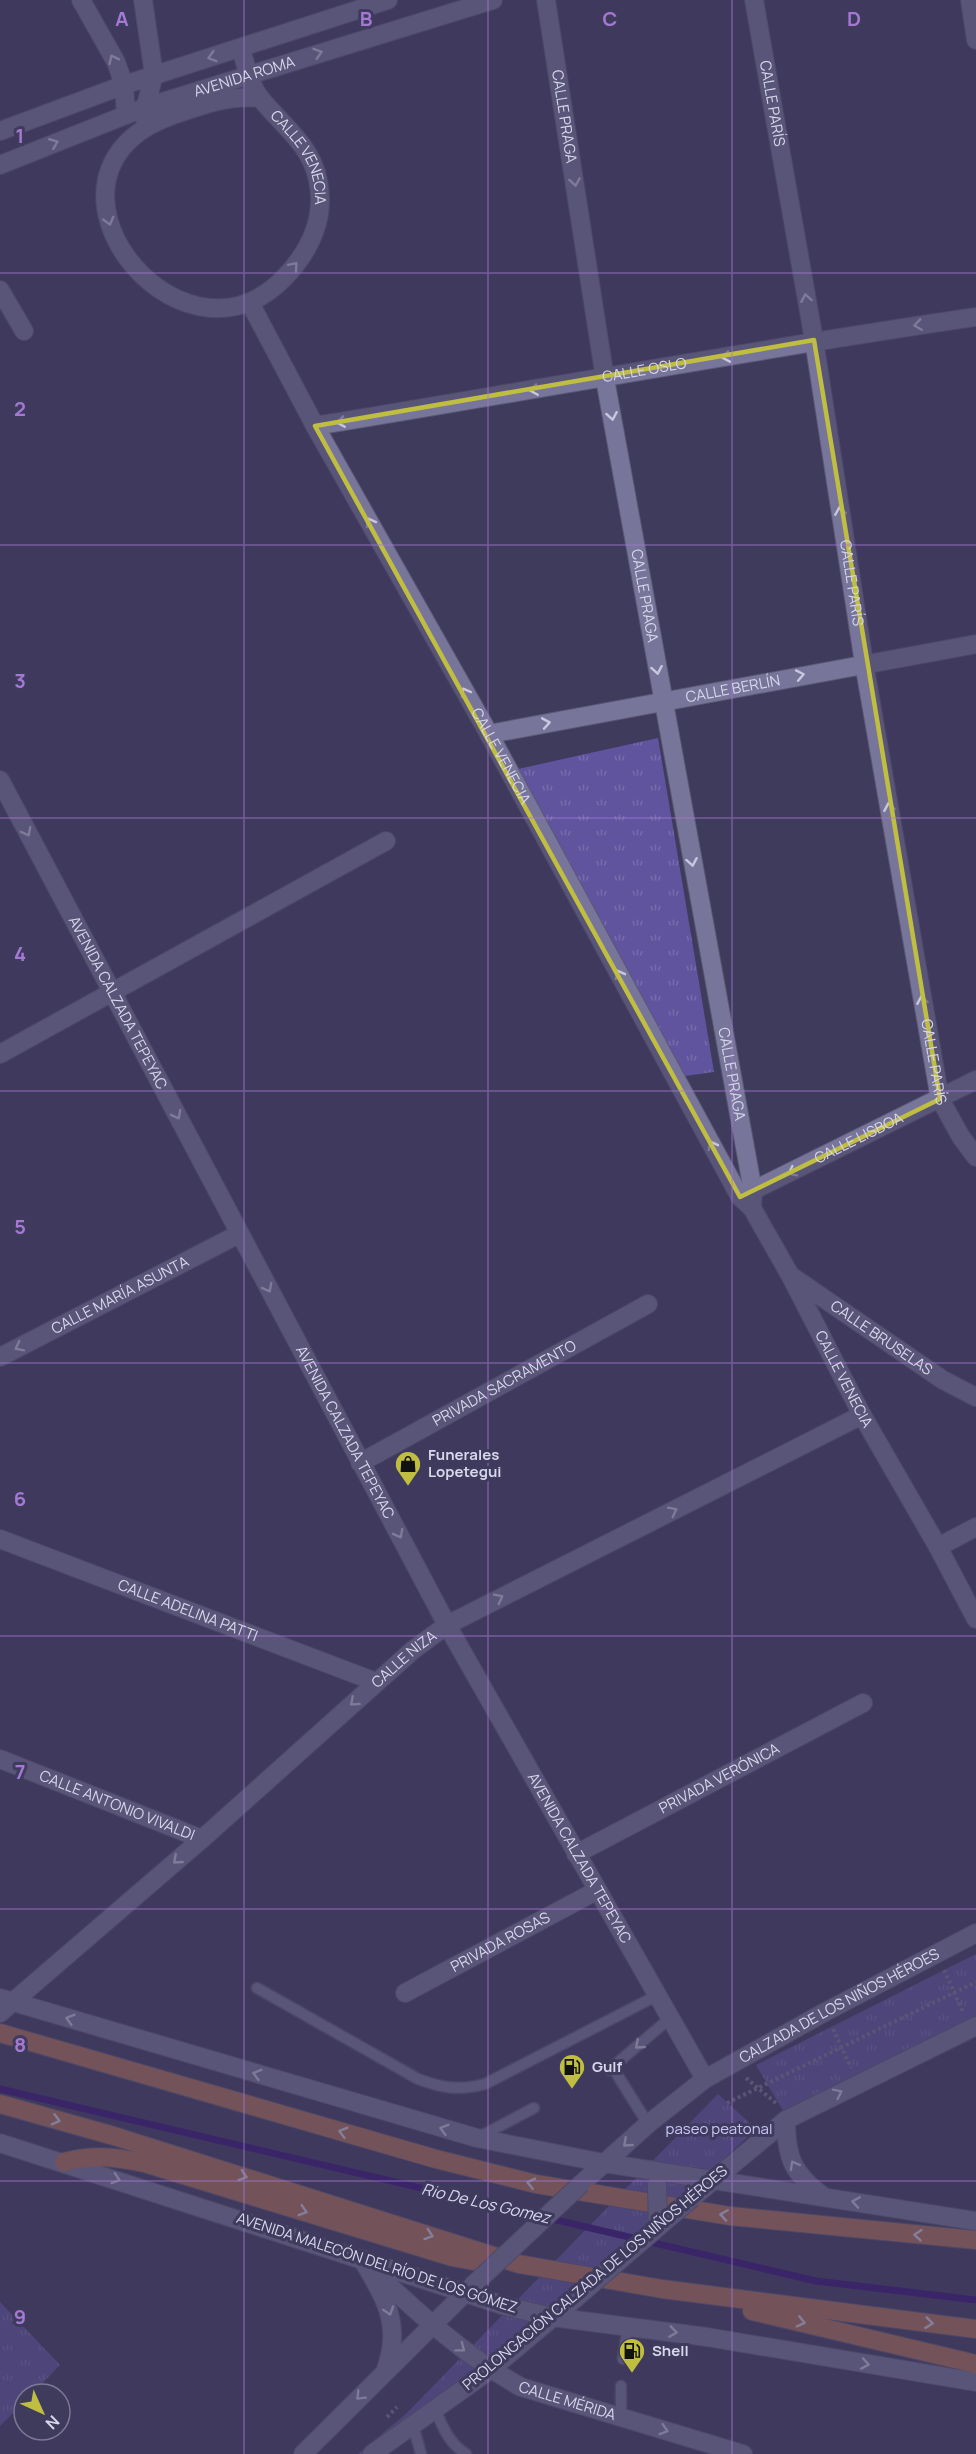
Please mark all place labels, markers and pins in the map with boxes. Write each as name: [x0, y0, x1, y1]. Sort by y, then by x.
place label: Funerales Lopetegui: [428, 1444, 501, 1482]
shop icon: Funerales Lopetegui: [393, 1449, 423, 1487]
fuel station icon: Gulf: [557, 2052, 587, 2090]
place label: Gulf: [592, 2056, 623, 2077]
fuel station icon: Shell: [617, 2336, 647, 2374]
place label: Shell: [652, 2340, 689, 2361]

